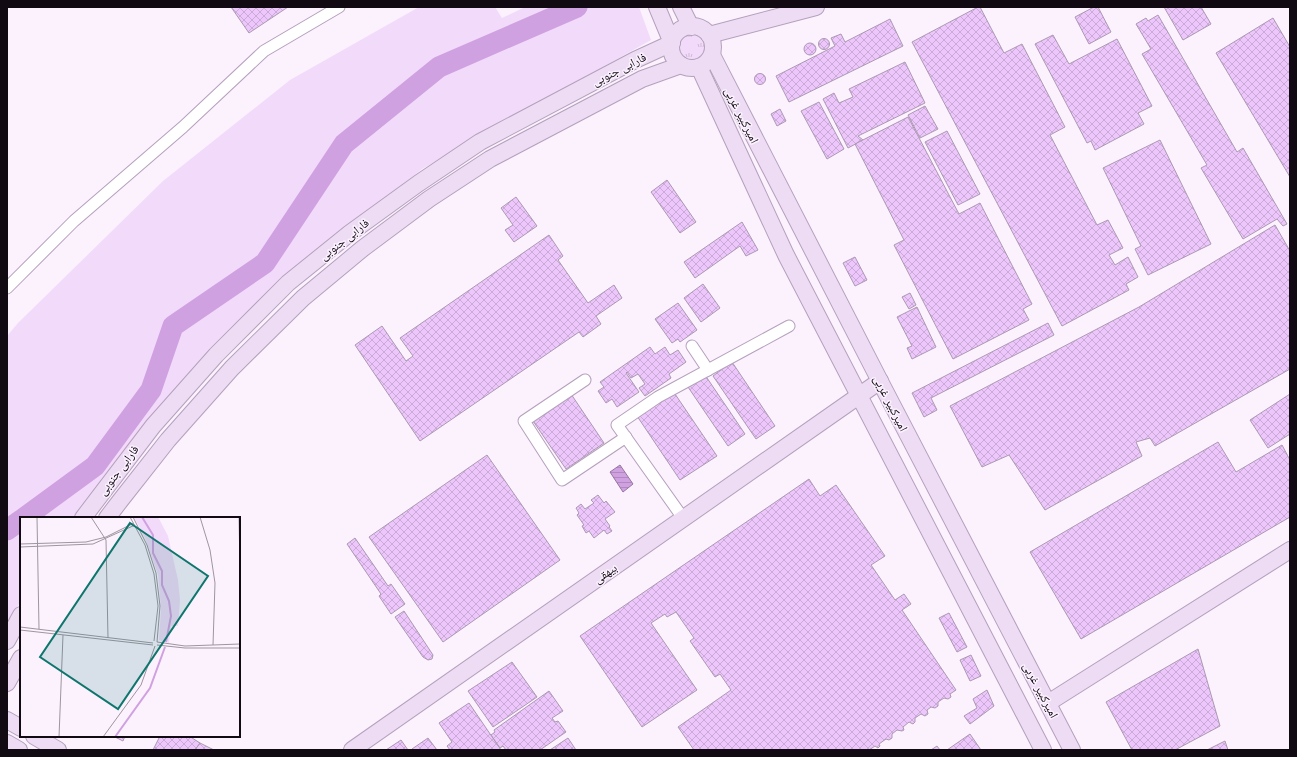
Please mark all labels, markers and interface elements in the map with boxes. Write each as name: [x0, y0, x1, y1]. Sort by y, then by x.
street label: فارابی جنوبی: [589, 49, 649, 89]
street label: امیرکبیر غربی: [721, 84, 763, 146]
street label: فارابی جنوبی: [316, 215, 372, 263]
street label: امیرکبیر غربی: [870, 372, 912, 434]
street label: فارابی جنوبی: [94, 442, 142, 498]
inset map: [20, 517, 240, 737]
street label: بیهقی: [590, 560, 620, 587]
street label: امیرکبیر غربی: [1020, 660, 1062, 721]

